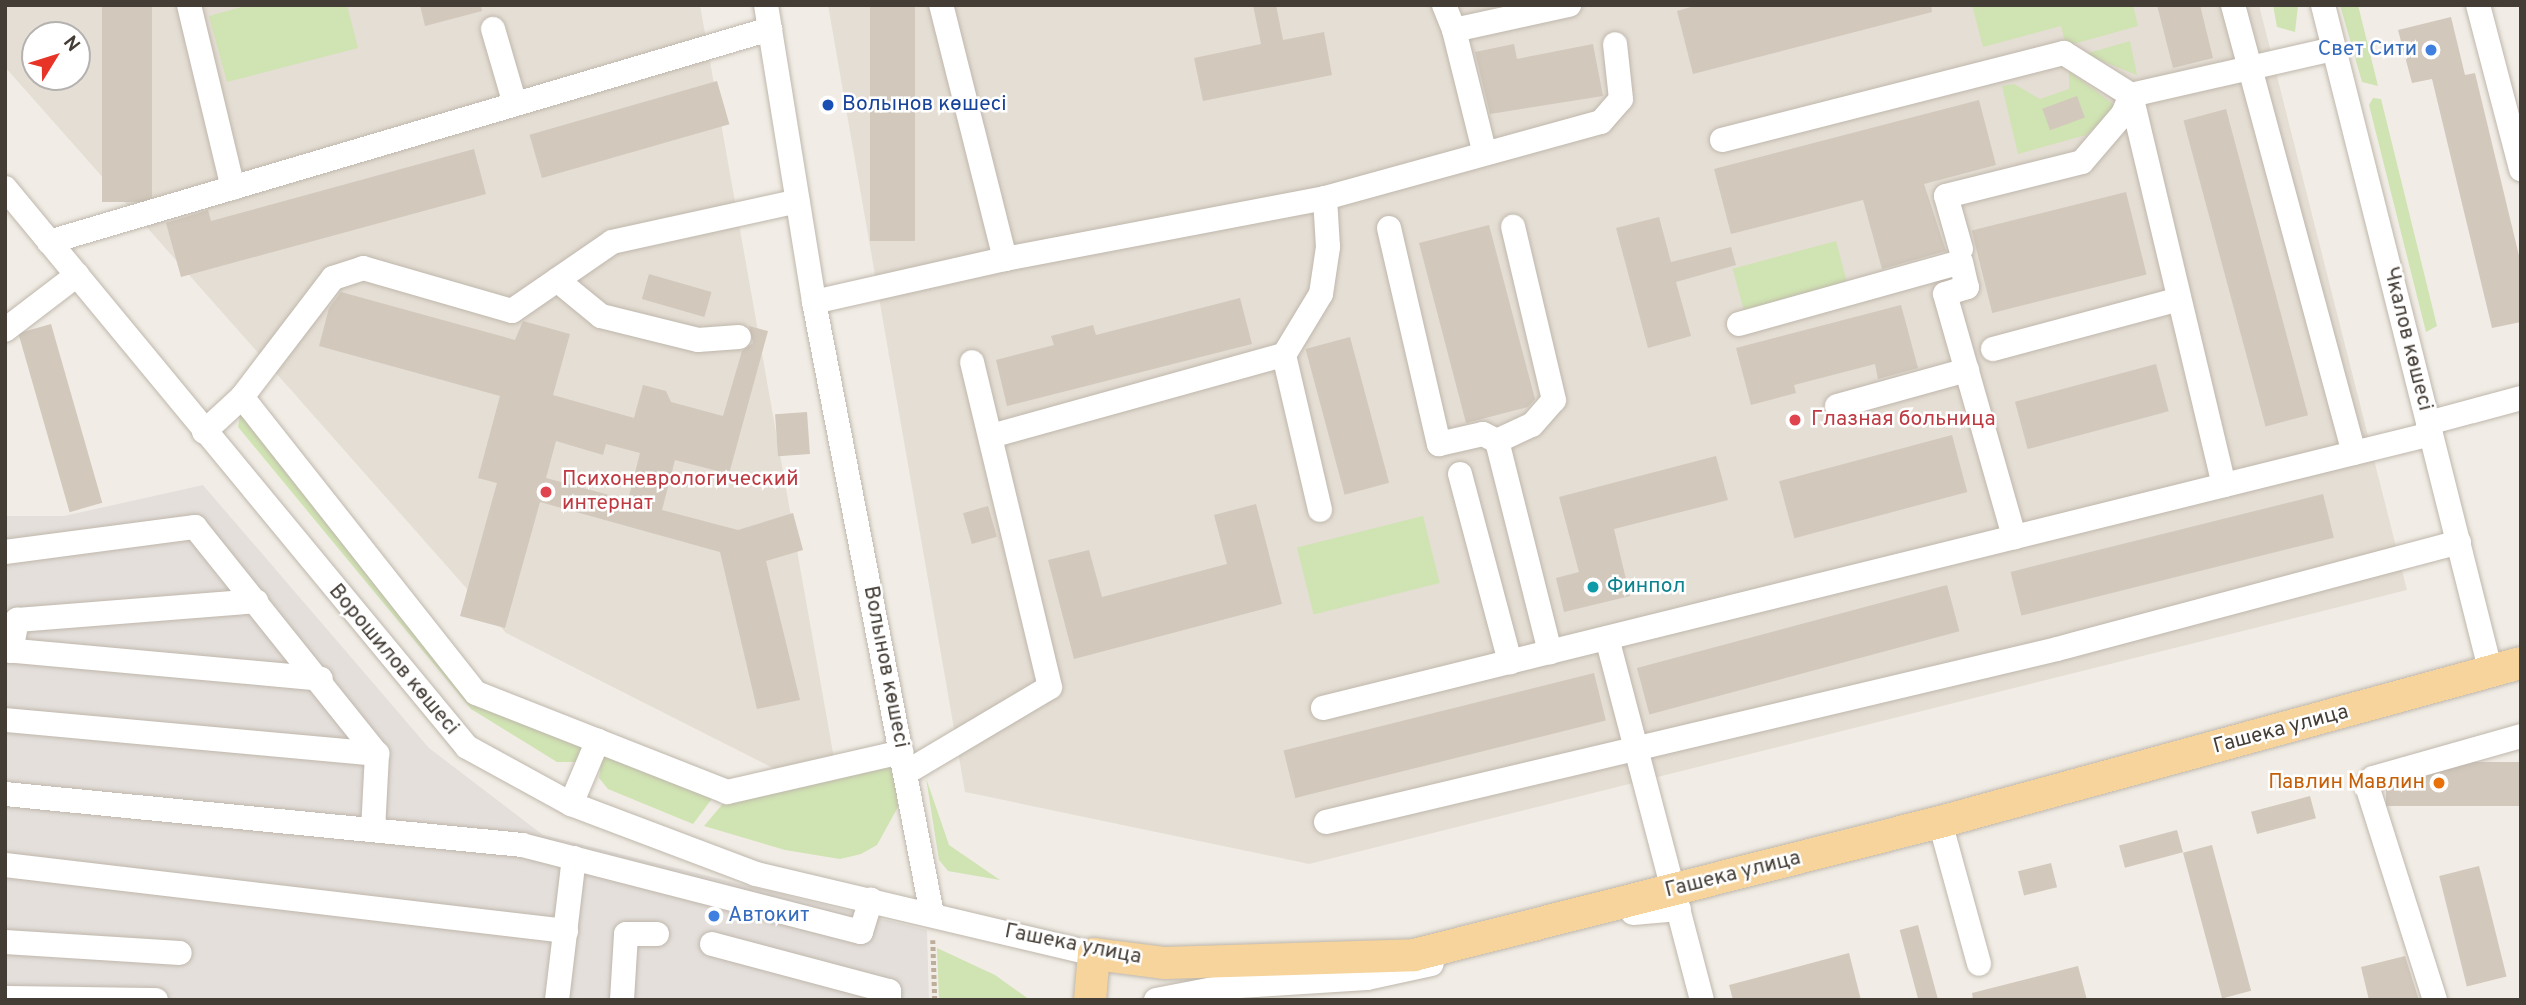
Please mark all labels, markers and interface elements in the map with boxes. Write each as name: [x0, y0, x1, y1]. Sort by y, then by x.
north arrow: [21, 21, 91, 91]
text: N: [57, 32, 85, 57]
place label: Свет Сити: [2318, 37, 2417, 63]
marker: Свет Сити: [2423, 42, 2439, 58]
place label: Волынов көшесі: [842, 92, 1007, 118]
marker: Волынов көшесі: [820, 97, 836, 113]
street label: Чкалов көшесі: [2377, 265, 2437, 413]
place label: Глазная больница: [1811, 407, 1995, 433]
marker: Глазная больница: [1785, 410, 1805, 430]
place label: Психоневрологический интернат: [562, 467, 799, 517]
marker: Психоневрологический интернат: [536, 482, 556, 502]
place label: Финпол: [1607, 574, 1685, 600]
marker: Финпол: [1585, 579, 1601, 595]
street label: Ворошилов көшесі: [323, 580, 463, 740]
street label: Волынов көшесі: [857, 584, 913, 750]
street label: Гашека улица: [2211, 700, 2351, 760]
place label: Павлин Мавлин: [2268, 770, 2425, 796]
marker: Павлин Мавлин: [2431, 775, 2447, 791]
street label: Гашека улица: [1663, 846, 1803, 904]
place label: Автокит: [728, 903, 810, 929]
marker: Автокит: [706, 908, 722, 924]
street label: Гашека улица: [1002, 919, 1144, 971]

